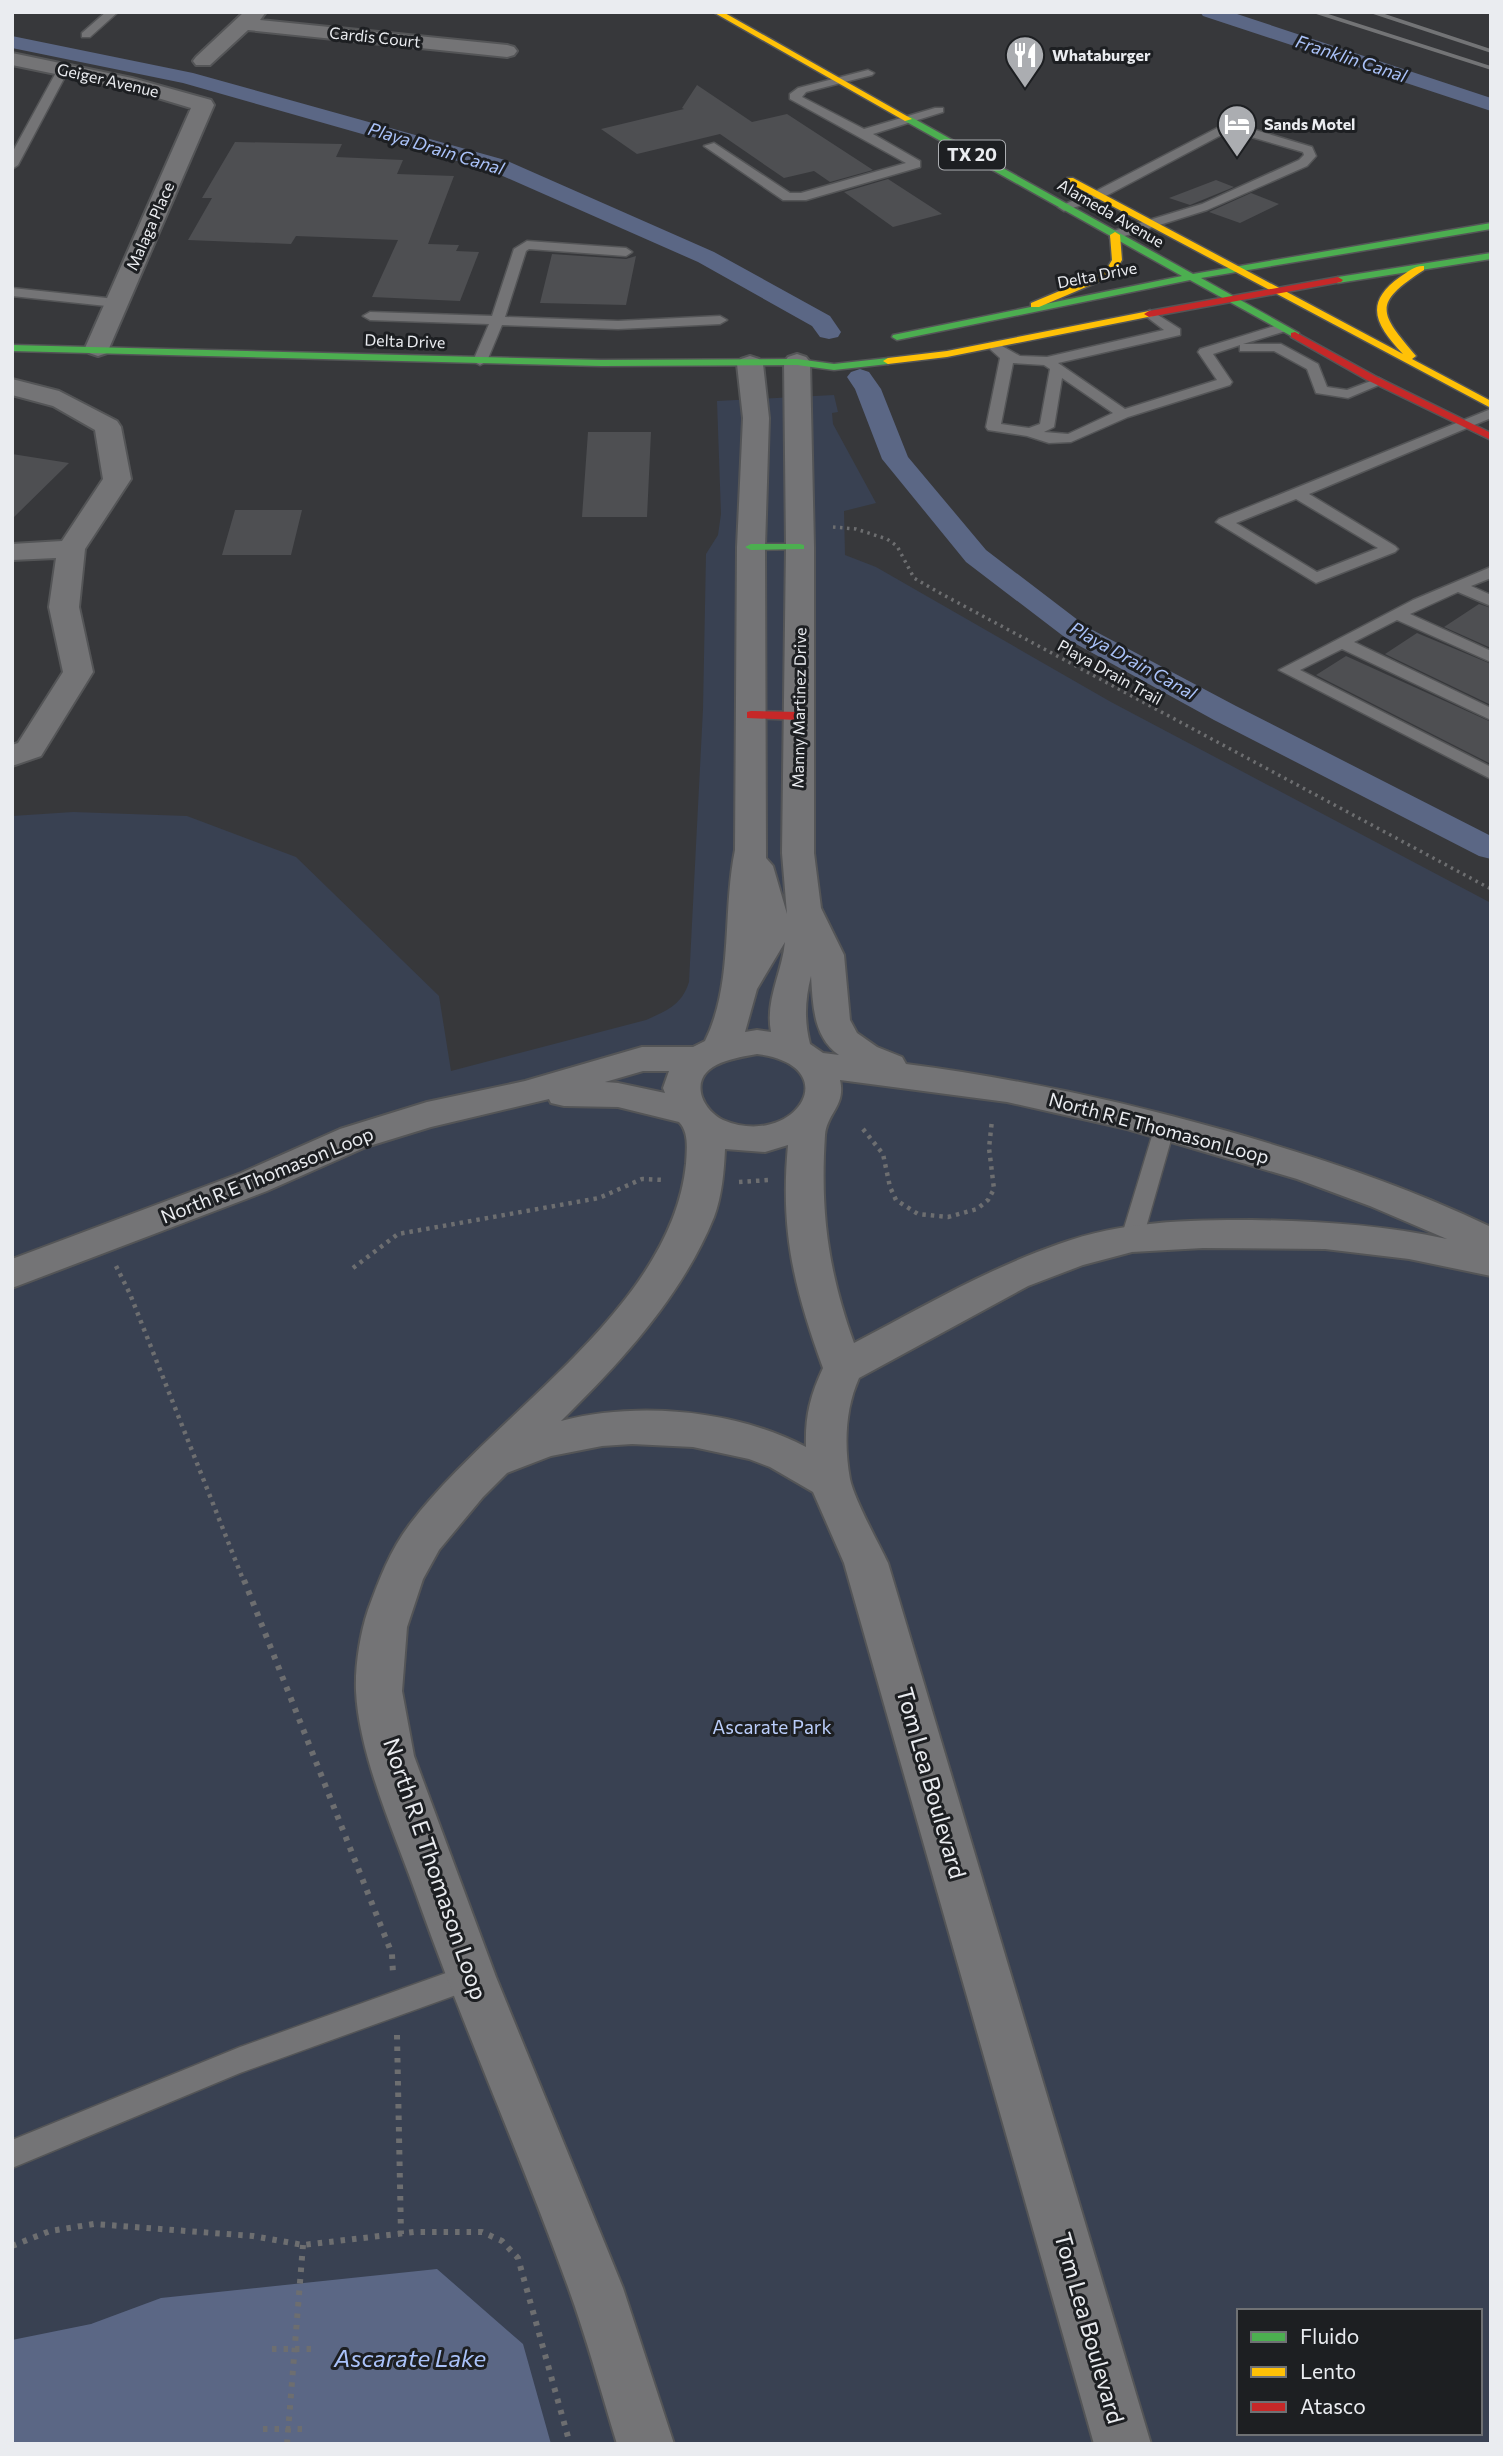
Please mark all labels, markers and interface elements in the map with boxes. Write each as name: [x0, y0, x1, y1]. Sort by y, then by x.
street label: Cardis Court: [329, 22, 422, 51]
water label: Franklin Canal: [1293, 30, 1410, 86]
restaurant icon: Whataburger: [1004, 34, 1046, 89]
place label: Whataburger: [1052, 45, 1151, 64]
street label: Geiger Avenue: [55, 59, 161, 100]
hotel icon: Sands Motel: [1216, 103, 1258, 158]
place label: Sands Motel: [1264, 114, 1355, 133]
water label: Playa Drain Canal: [366, 117, 507, 179]
road number: TX 20: [939, 140, 1005, 170]
street label: Alameda Avenue: [1055, 174, 1168, 251]
street label: Malaga Place: [122, 179, 177, 273]
street label: Delta Drive: [1055, 257, 1138, 292]
street label: Delta Drive: [364, 330, 446, 351]
water label: Playa Drain Canal: [1066, 616, 1201, 704]
street label: Manny Martinez Drive: [788, 627, 809, 789]
street label: Playa Drain Trail: [1055, 635, 1166, 708]
street label: North R E Thomason Loop: [1046, 1087, 1272, 1168]
street label: North R E Thomason Loop: [157, 1121, 376, 1228]
street label: Tom Lea Boulevard: [891, 1684, 973, 1882]
park label: Ascarate Park: [712, 1715, 832, 1738]
street label: North R E Thomason Loop: [378, 1734, 494, 2003]
street label: Tom Lea Boulevard: [1049, 2229, 1131, 2427]
legend: [1237, 2309, 1482, 2435]
text: Fluido: [1300, 2323, 1359, 2348]
water label: Ascarate Lake: [333, 2343, 486, 2372]
text: Lento: [1300, 2358, 1356, 2383]
text: Atasco: [1300, 2393, 1366, 2418]

